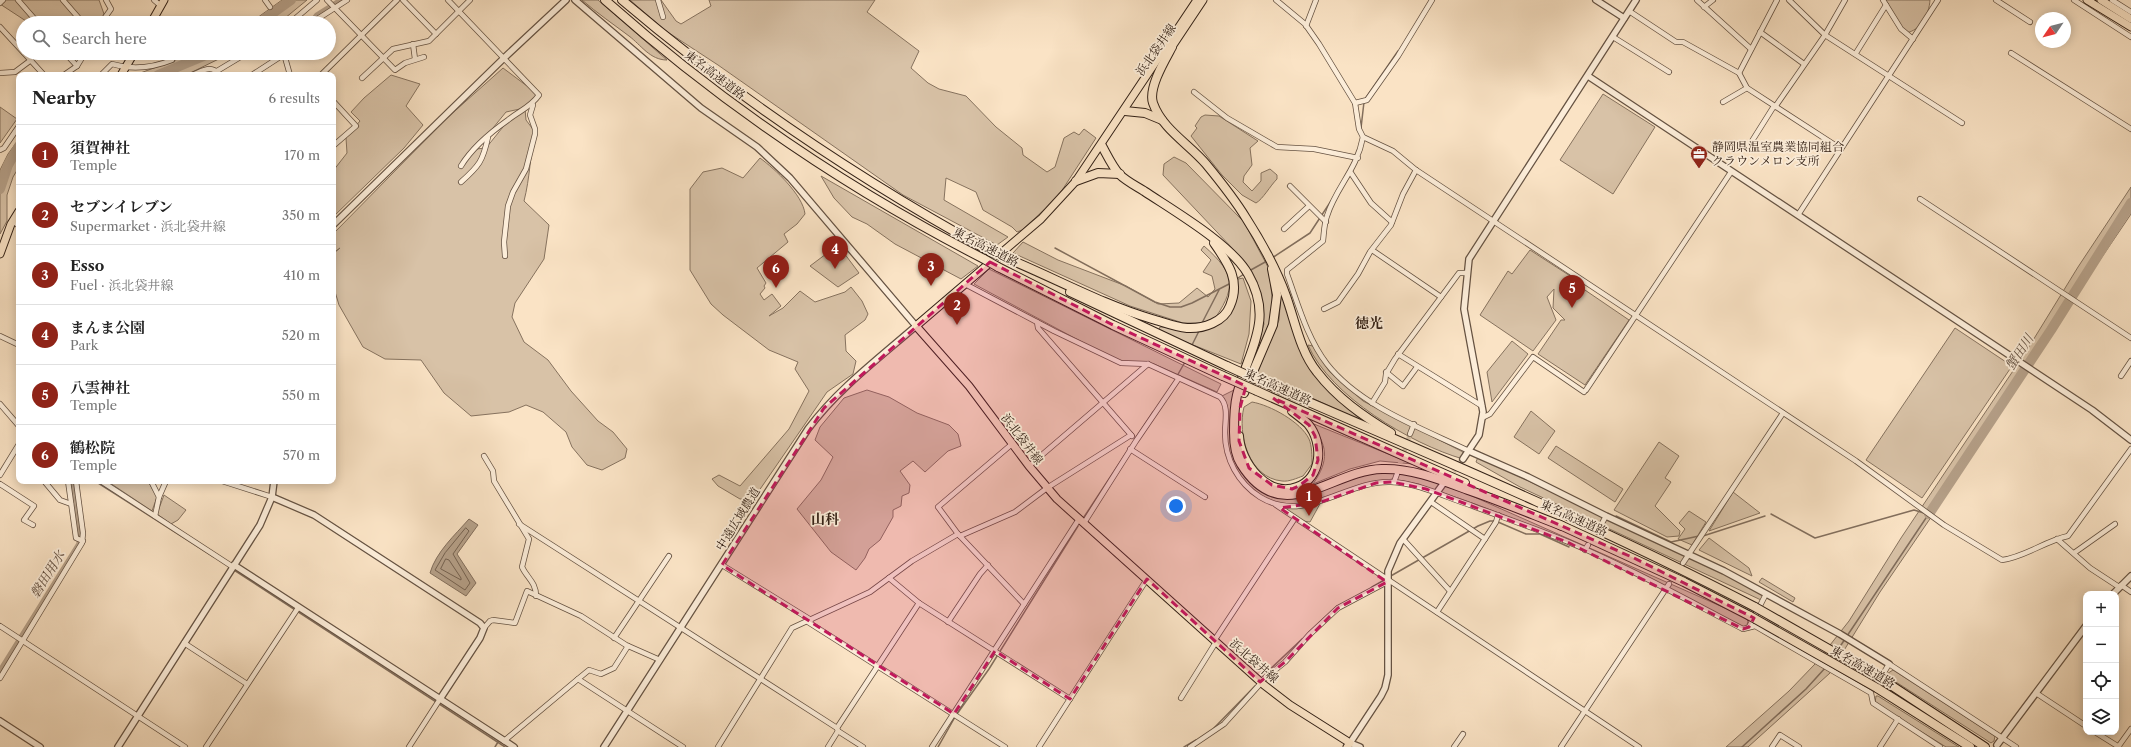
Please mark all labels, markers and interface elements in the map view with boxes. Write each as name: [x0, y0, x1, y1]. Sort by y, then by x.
north arrow: [2035, 12, 2071, 48]
search box: [16, 16, 336, 60]
street label: 浜北袋井線: [1132, 21, 1179, 79]
icon: search: [30, 27, 52, 49]
text: Search here: [62, 29, 147, 48]
street label: 東名高速道路: [682, 47, 749, 102]
text: Nearby: [32, 88, 96, 108]
text: 6 results: [269, 90, 320, 106]
text: 須賀神社: [70, 138, 130, 157]
place label: 静岡県温室農業協同組合 クラウンメロン支所: [1712, 139, 1844, 168]
office icon: 静岡県温室農業協同組合 クラウンメロン支所: [1689, 144, 1709, 169]
text: 1: [42, 147, 48, 163]
text: 170 m: [284, 147, 320, 163]
text: Temple: [70, 157, 117, 173]
text: セブンイレブン: [70, 197, 173, 216]
text: 2: [41, 207, 49, 223]
text: 350 m: [282, 207, 320, 223]
text: Supermarket · 浜北袋井線: [70, 218, 225, 234]
street label: 東名高速道路: [951, 224, 1022, 270]
pin: 4: [822, 236, 848, 269]
pin: 3: [918, 253, 944, 286]
pin: 6: [763, 255, 789, 288]
text: Esso: [70, 256, 104, 275]
text: 3: [41, 267, 49, 283]
text: 410 m: [283, 267, 320, 283]
pin: 5: [1559, 275, 1585, 308]
text: Fuel · 浜北袋井線: [70, 277, 173, 293]
pin: 2: [944, 292, 970, 325]
district label: 徳光: [1355, 314, 1383, 332]
text: まんま公園: [70, 318, 145, 337]
text: 4: [41, 327, 49, 343]
text: 520 m: [282, 327, 320, 343]
water label: 蟹田川: [2002, 330, 2037, 373]
text: Park: [70, 337, 98, 353]
street label: 東名高速道路: [1242, 365, 1314, 408]
text: 八雲神社: [70, 378, 130, 397]
text: 5: [41, 387, 49, 403]
text: 550 m: [282, 387, 320, 403]
text: Temple: [70, 397, 117, 413]
street label: 浜北袋井線: [998, 410, 1046, 467]
text: 鶴松院: [70, 438, 115, 457]
text: 6: [41, 447, 49, 463]
text: 570 m: [283, 447, 320, 463]
text: Temple: [70, 457, 117, 473]
pin: 1: [1296, 483, 1322, 516]
street label: 中遠広域農道: [712, 484, 763, 553]
your location: [1166, 496, 1186, 516]
street label: 東名高速道路: [1538, 496, 1610, 539]
district label: 山科: [811, 510, 840, 528]
water label: 磐田用水: [26, 546, 69, 600]
map controls: [2083, 591, 2119, 735]
button: +: [2083, 591, 2119, 627]
button: −: [2083, 627, 2119, 663]
street label: 浜北袋井線: [1227, 635, 1282, 686]
street label: 東名高速道路: [1828, 642, 1898, 691]
button: locate: [2083, 663, 2119, 699]
button: layers: [2083, 699, 2119, 735]

